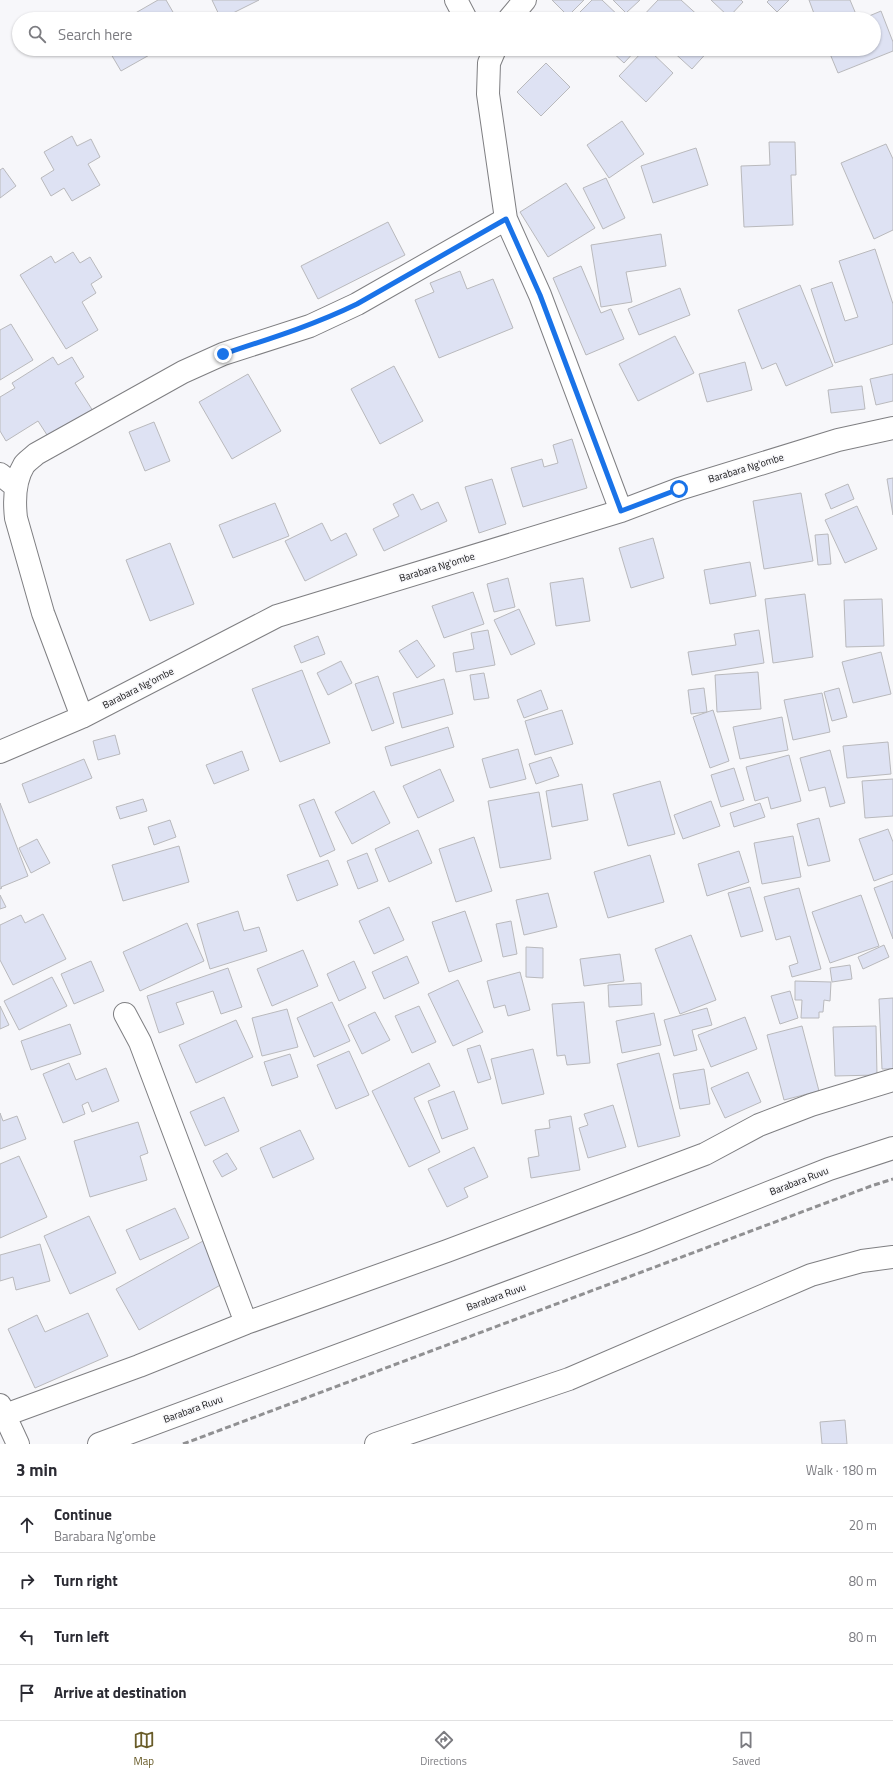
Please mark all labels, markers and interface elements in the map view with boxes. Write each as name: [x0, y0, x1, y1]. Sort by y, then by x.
search box: [12, 12, 881, 56]
icon: search: [26, 23, 48, 45]
text: Search here: [58, 23, 132, 46]
route end: [214, 345, 232, 363]
street label: Barabara Ng'ombe: [706, 449, 786, 487]
route start: [670, 480, 688, 498]
street label: Barabara Ng'ombe: [397, 548, 477, 586]
street label: Barabara Ng'ombe: [100, 664, 176, 712]
street label: Barabara Ruvu: [767, 1163, 831, 1199]
street label: Barabara Ruvu: [464, 1279, 528, 1315]
street label: Barabara Ruvu: [161, 1391, 225, 1427]
text: 3 min: [16, 1457, 57, 1483]
text: Walk · 180 m: [806, 1460, 877, 1480]
text: Continue: [54, 1503, 112, 1526]
icon: ahead: [16, 1514, 38, 1536]
text: 20 m: [849, 1515, 877, 1535]
text: Barabara Ng'ombe: [54, 1526, 156, 1546]
text: Turn right: [54, 1569, 118, 1592]
icon: right: [16, 1570, 38, 1592]
text: 80 m: [849, 1571, 877, 1591]
text: Turn left: [54, 1625, 109, 1648]
icon: left: [16, 1626, 38, 1648]
text: 80 m: [849, 1627, 877, 1647]
text: Arrive at destination: [54, 1681, 187, 1704]
icon: arrive: [16, 1682, 38, 1704]
tab: Map: [133, 1729, 155, 1769]
tab: Directions: [420, 1729, 467, 1769]
tab: Saved: [732, 1729, 760, 1769]

